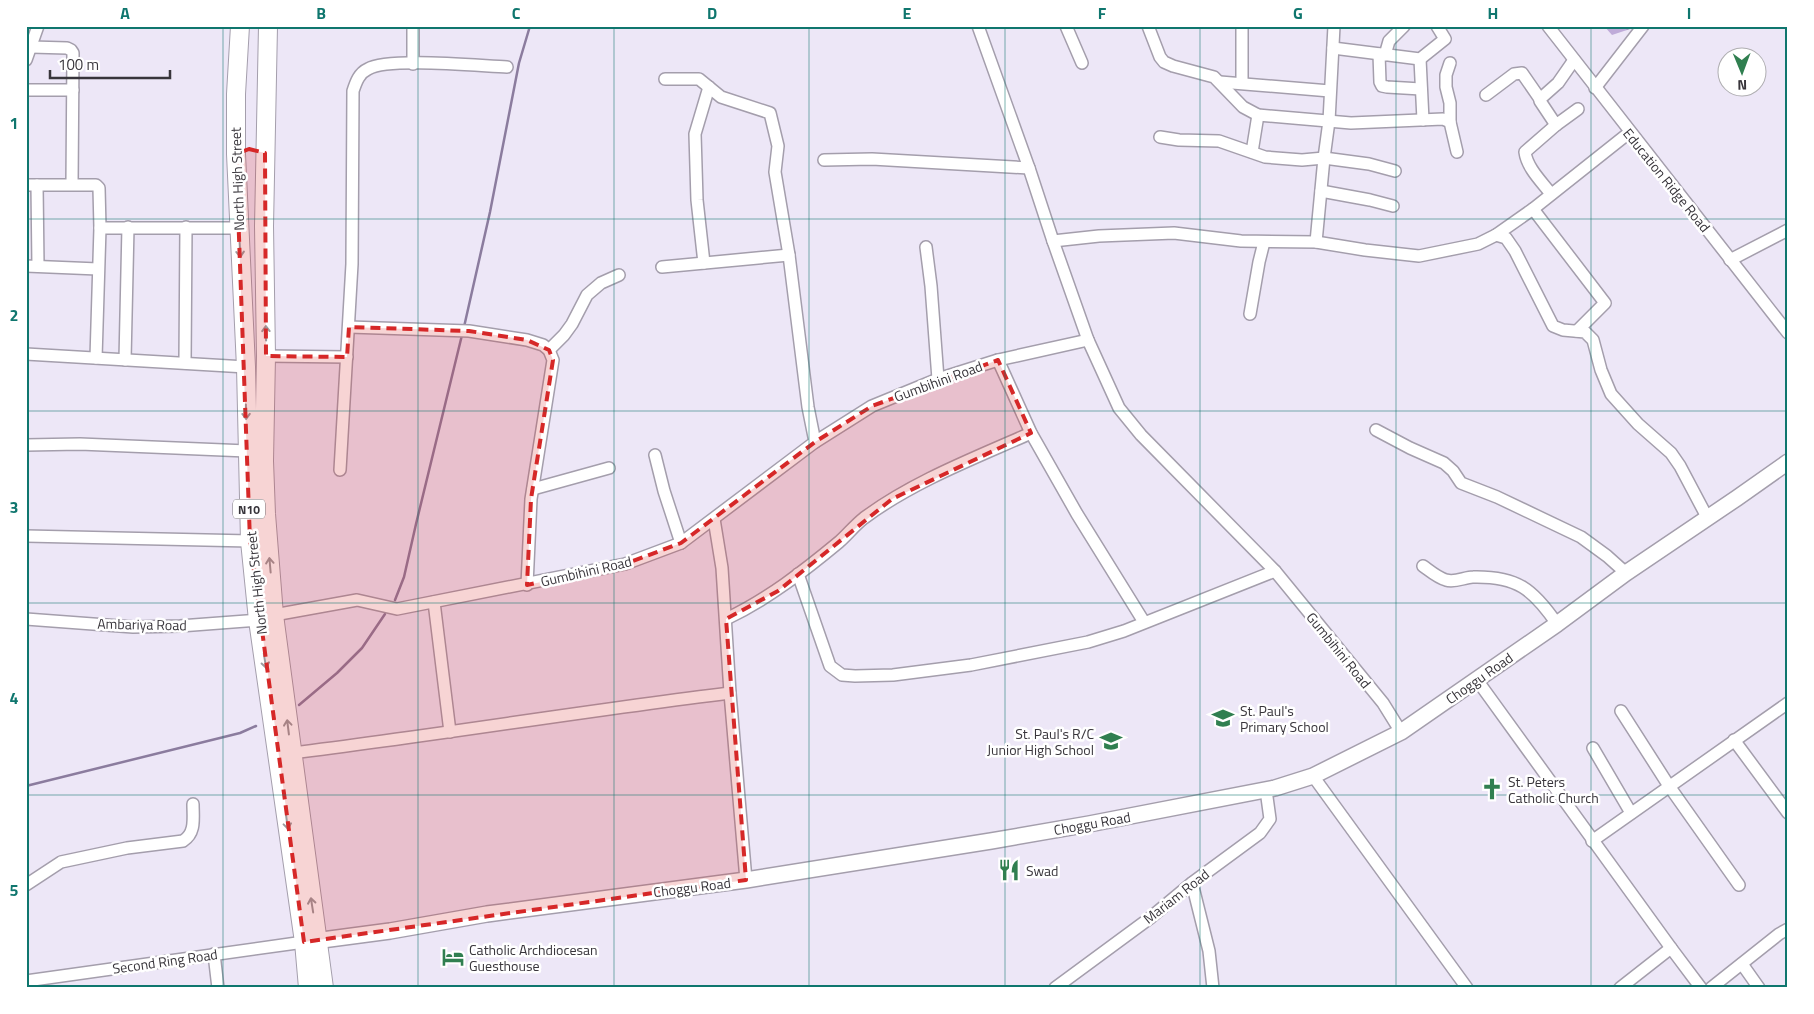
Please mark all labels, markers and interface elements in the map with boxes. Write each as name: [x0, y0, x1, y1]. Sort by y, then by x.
text: A: [120, 1, 130, 25]
text: B: [316, 1, 326, 25]
text: C: [512, 1, 521, 25]
text: D: [707, 1, 717, 25]
text: E: [903, 1, 912, 25]
text: F: [1098, 1, 1107, 25]
text: G: [1293, 1, 1303, 25]
text: H: [1488, 1, 1498, 25]
text: I: [1687, 1, 1691, 25]
scale bar: [50, 48, 170, 80]
north arrow: [1716, 48, 1766, 98]
text: 100 m: [58, 53, 99, 76]
text: N: [1737, 75, 1747, 96]
text: 1: [10, 111, 18, 135]
street label: Education Ridge Road: [1618, 124, 1716, 236]
street label: North High Street: [225, 127, 249, 231]
one-way arrow: [235, 242, 244, 258]
text: 2: [10, 303, 18, 327]
one-way arrow: [261, 325, 270, 341]
street label: Gumbihini Road: [891, 355, 985, 407]
one-way arrow: [242, 404, 251, 420]
text: 3: [10, 495, 18, 519]
road number: N10: [233, 499, 265, 518]
street label: North High Street: [240, 530, 272, 636]
street label: Gumbihini Road: [538, 550, 634, 592]
one-way arrow: [265, 557, 275, 573]
street label: Gumbihini Road: [1302, 607, 1376, 693]
street label: Ambariya Road: [97, 613, 187, 635]
street label: Choggu Road: [1441, 647, 1517, 709]
one-way arrow: [260, 653, 270, 669]
text: 4: [10, 686, 19, 710]
place label: St. Paul's Primary School: [1240, 700, 1329, 737]
school or university icon: St. Paul's Primary School: [1210, 705, 1236, 731]
one-way arrow: [283, 719, 293, 735]
place label: St. Paul's R/C Junior High School: [987, 723, 1094, 760]
school or university icon: St. Paul's R/C Junior High School: [1098, 728, 1124, 754]
place label: St. Peters Catholic Church: [1508, 771, 1599, 808]
church icon: St. Peters Catholic Church: [1479, 776, 1505, 802]
street label: Choggu Road: [1052, 806, 1132, 840]
one-way arrow: [282, 814, 292, 830]
restaurant icon: Swad: [996, 857, 1022, 883]
place label: Swad: [1026, 860, 1058, 881]
street label: Mariam Road: [1138, 863, 1214, 929]
street label: Choggu Road: [652, 872, 732, 902]
text: 5: [10, 878, 19, 902]
one-way arrow: [307, 897, 317, 913]
place label: Catholic Archdiocesan Guesthouse: [469, 939, 598, 976]
street label: Second Ring Road: [111, 943, 219, 979]
hotel icon: Catholic Archdiocesan Guesthouse: [440, 944, 466, 970]

